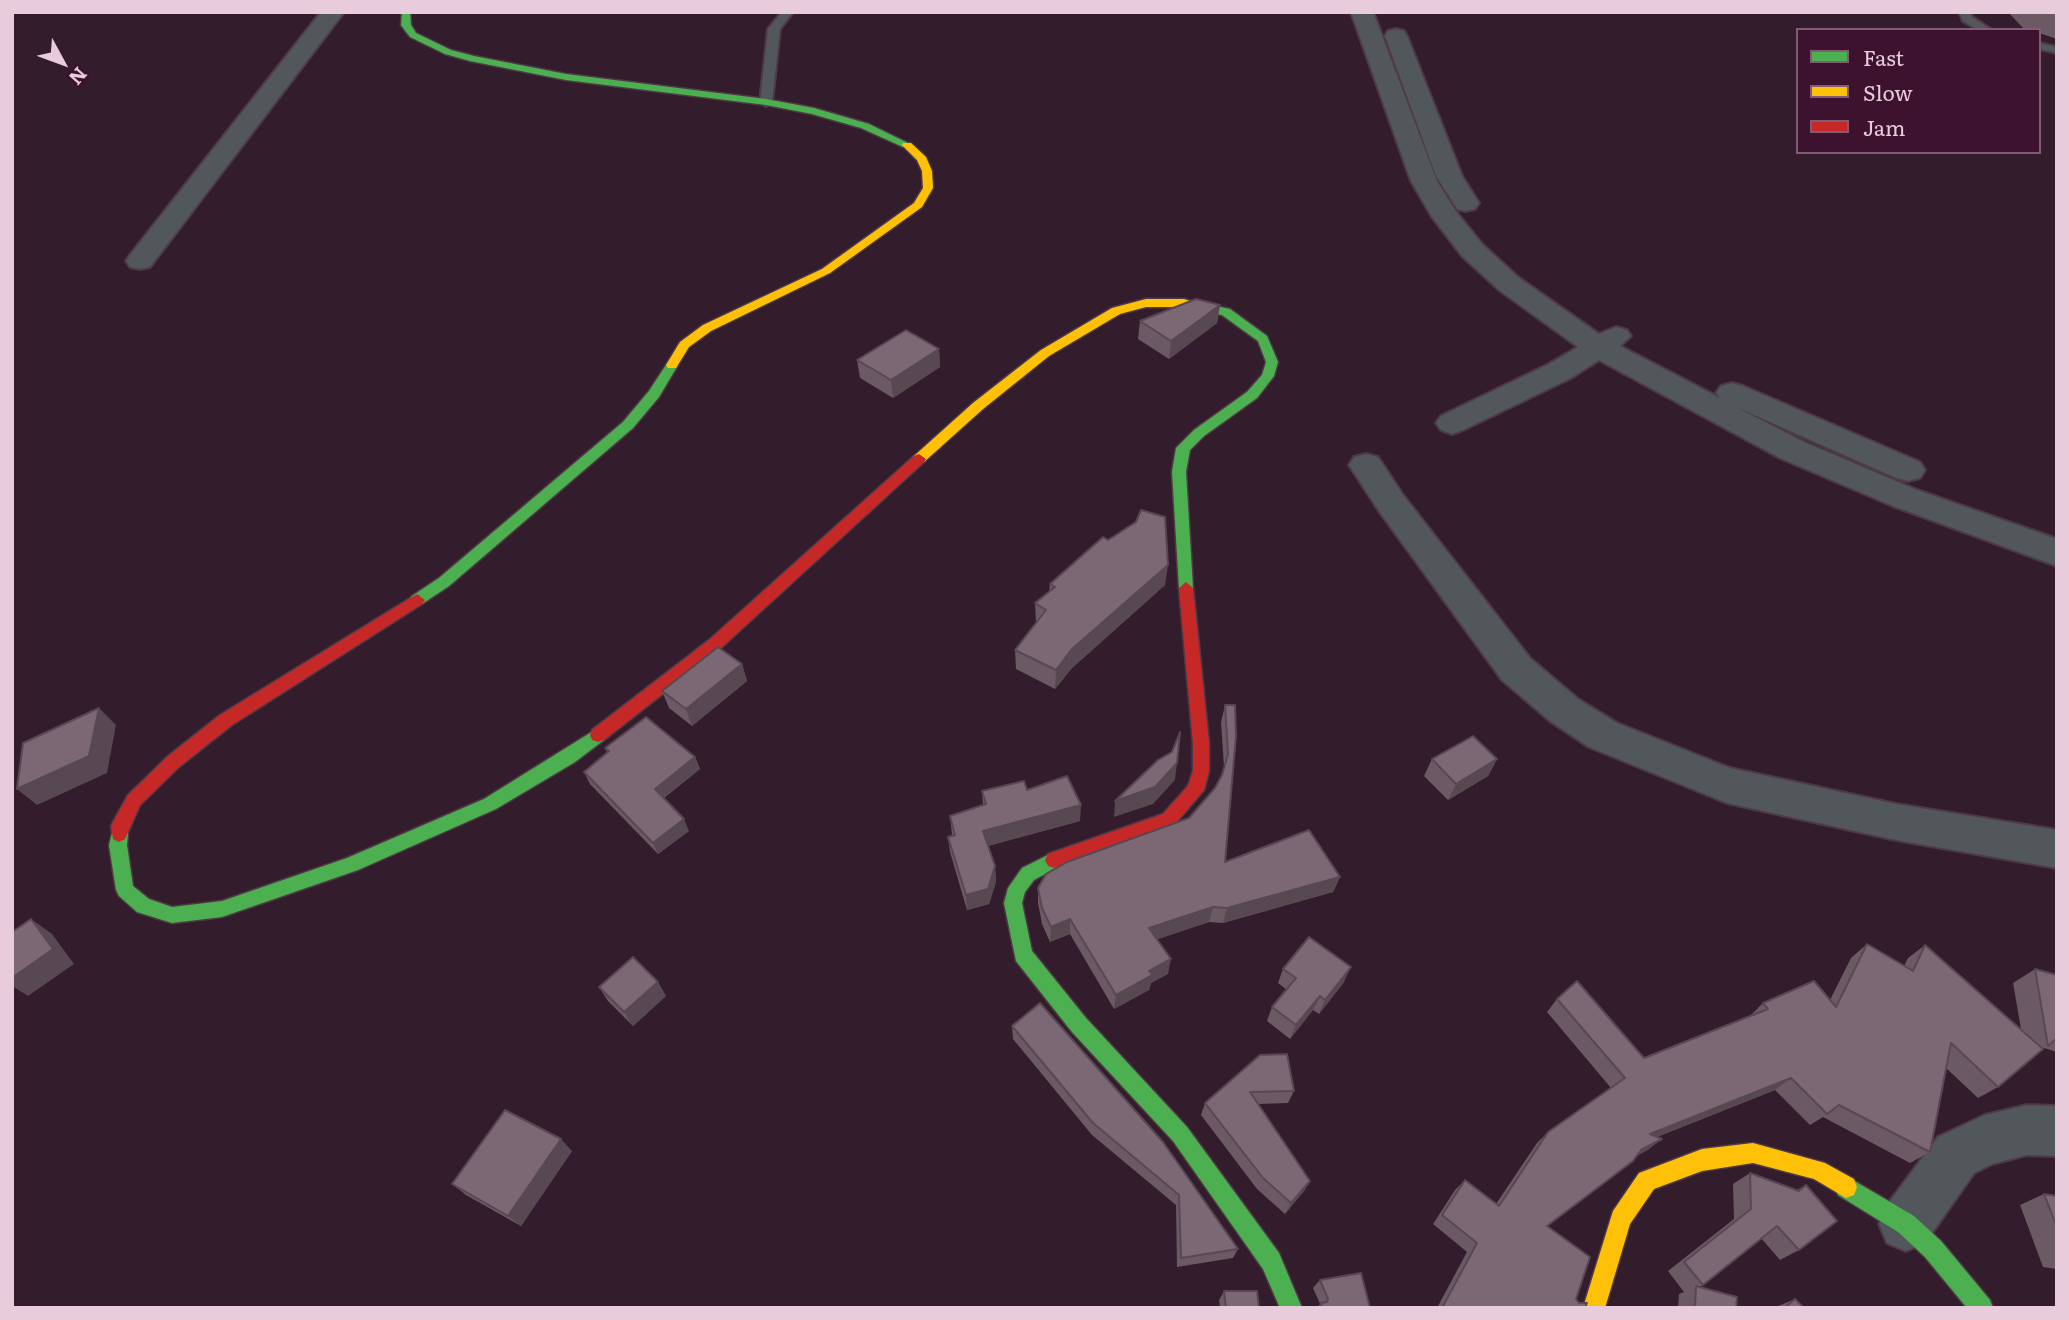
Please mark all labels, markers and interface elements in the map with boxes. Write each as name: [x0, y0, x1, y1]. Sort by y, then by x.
north arrow: [28, 28, 98, 98]
legend: [1796, 28, 2041, 154]
text: Fast: [1863, 41, 1904, 72]
text: N: [63, 62, 95, 92]
text: Slow: [1863, 76, 1913, 107]
text: Jam: [1863, 111, 1905, 142]

